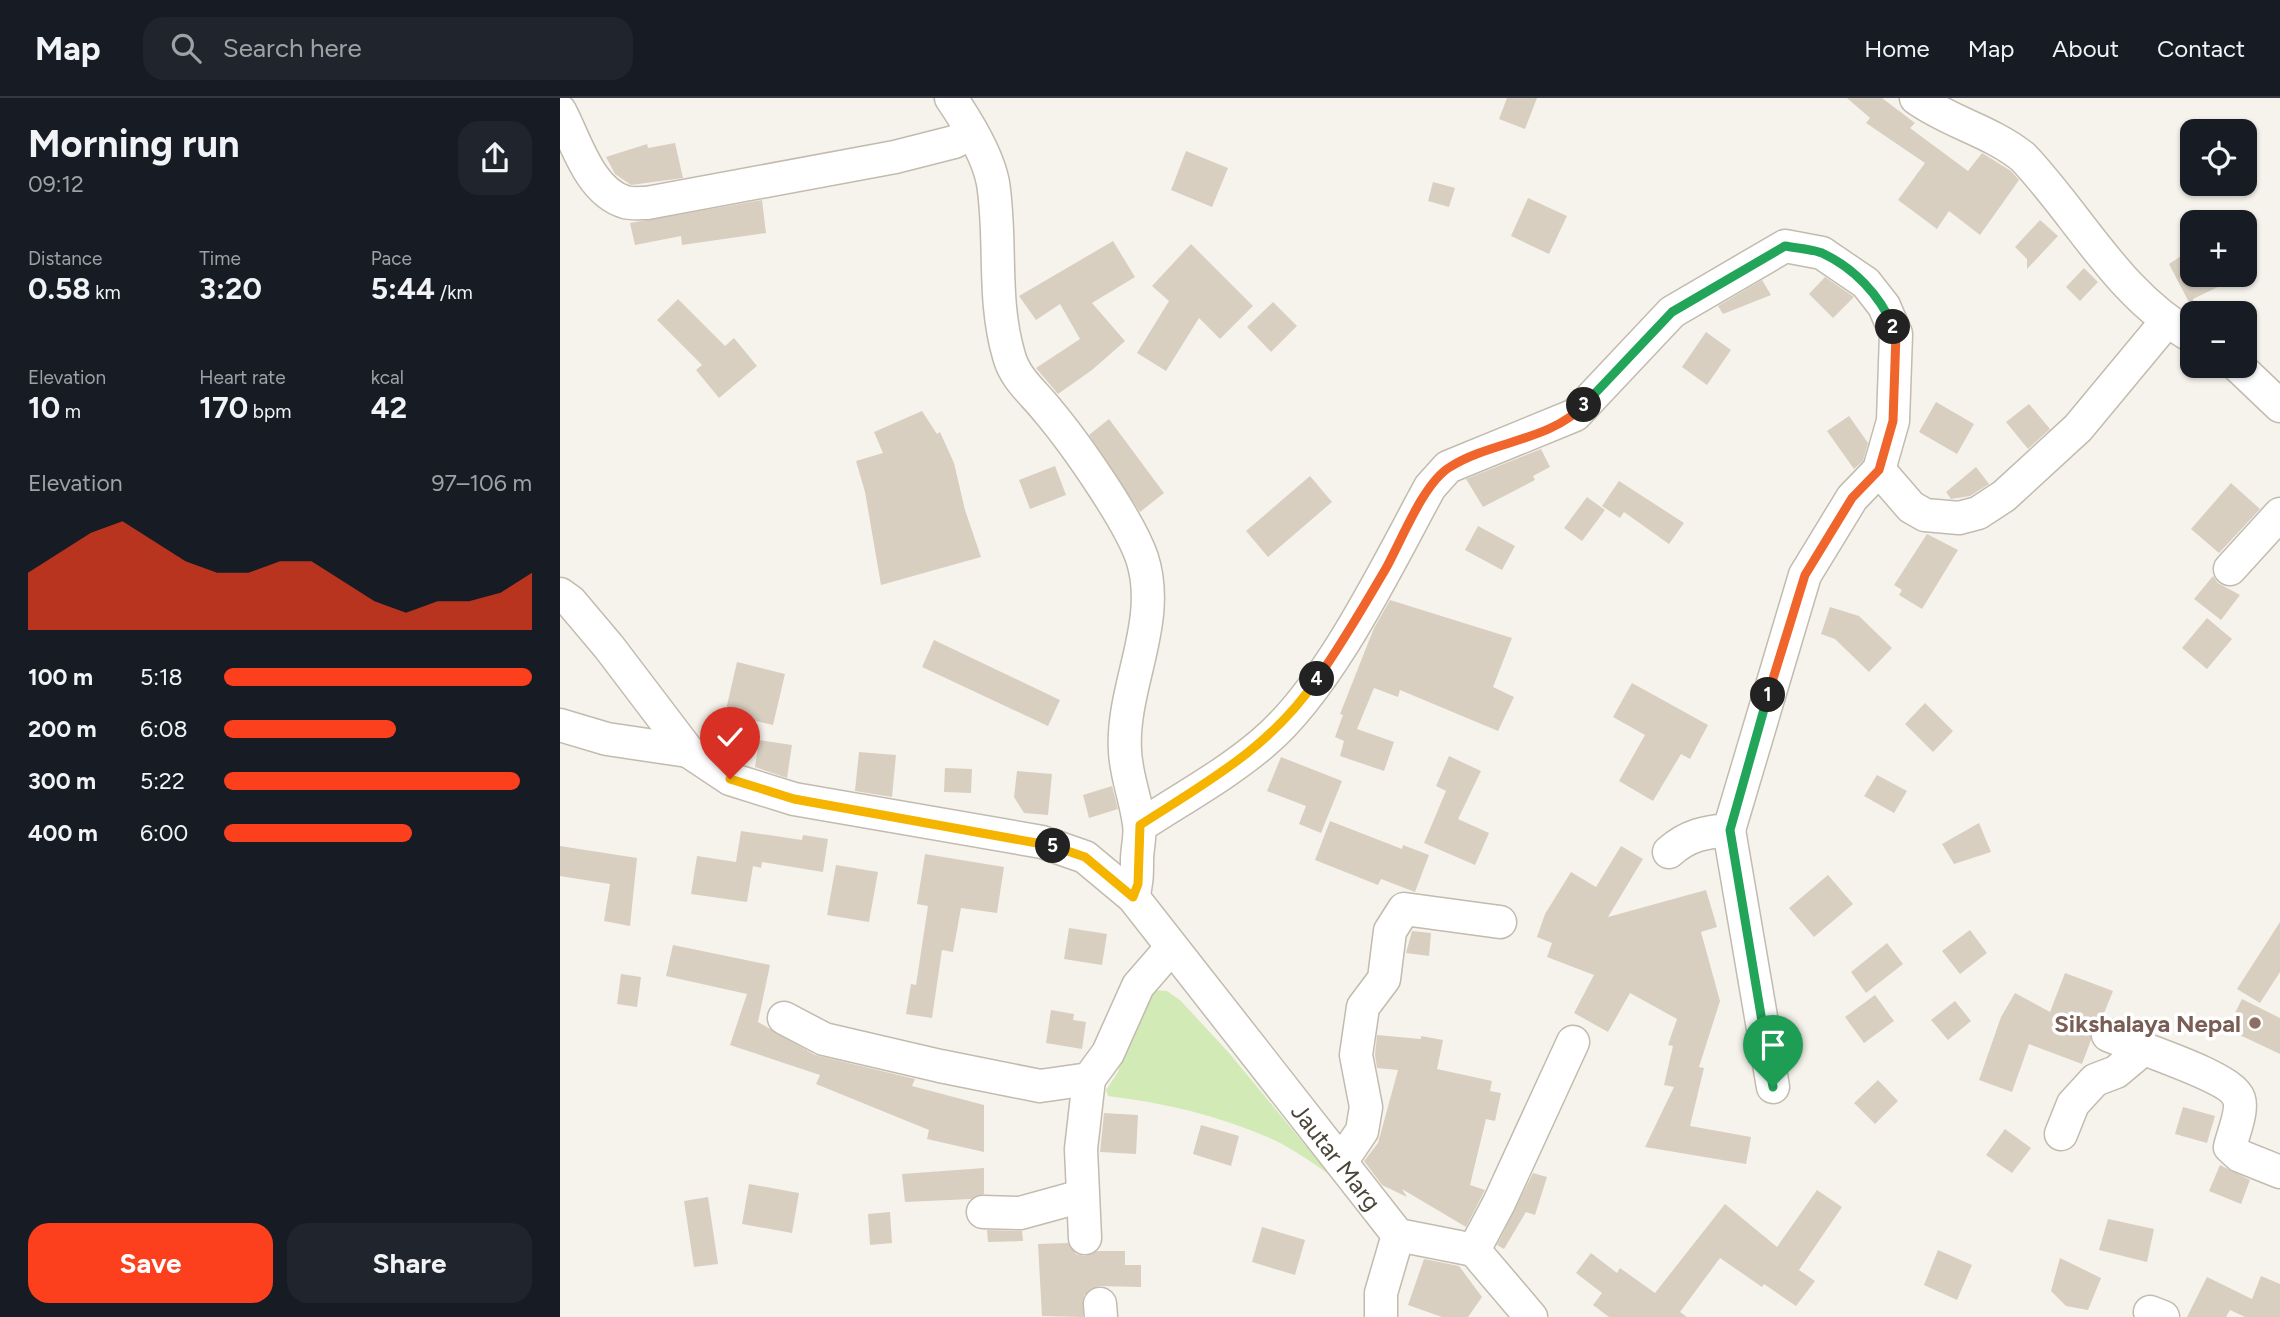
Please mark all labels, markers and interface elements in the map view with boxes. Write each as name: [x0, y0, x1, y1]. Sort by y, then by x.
search box: [143, 17, 633, 80]
text: Map: [35, 29, 101, 68]
icon: search: [167, 29, 205, 67]
text: Search here: [223, 32, 362, 64]
text: Home: [1864, 34, 1930, 63]
text: Map: [1968, 34, 2014, 63]
text: About: [2052, 34, 2119, 63]
text: Contact: [2157, 34, 2245, 63]
map controls: [2180, 119, 2257, 378]
button: locate: [2180, 119, 2257, 196]
text: Morning run: [28, 121, 240, 167]
button: share: [458, 121, 532, 195]
text: 09:12: [28, 170, 84, 198]
button: +: [2180, 210, 2257, 287]
text: Distance: [28, 247, 102, 270]
text: Time: [199, 247, 241, 270]
text: Pace: [371, 247, 412, 270]
text: 0.58: [28, 270, 91, 307]
text: 3:20: [199, 270, 262, 307]
text: 5:44: [371, 270, 435, 307]
text: km: [91, 281, 121, 304]
text: /km: [435, 281, 473, 304]
button: −: [2180, 301, 2257, 378]
pin: 2: [1876, 310, 1910, 344]
text: 2: [1887, 315, 1898, 338]
text: Elevation: [28, 366, 106, 389]
text: Heart rate: [199, 366, 286, 389]
text: kcal: [371, 366, 404, 389]
pin: 3: [1566, 388, 1602, 422]
text: 10: [28, 389, 60, 426]
text: 170: [199, 389, 248, 426]
text: 42: [371, 389, 407, 426]
text: 3: [1578, 393, 1589, 416]
text: m: [60, 400, 81, 423]
text: bpm: [248, 400, 291, 423]
text: Elevation: [28, 469, 123, 497]
text: 97–106 m: [431, 469, 532, 497]
pin: 4: [1300, 662, 1334, 696]
text: 100 m: [28, 663, 93, 691]
text: 5:18: [140, 663, 183, 691]
text: 4: [1310, 667, 1323, 690]
pin: 1: [1750, 678, 1786, 712]
text: 1: [1763, 683, 1772, 706]
pin: [700, 707, 760, 779]
text: 200 m: [28, 715, 97, 743]
text: 6:08: [140, 715, 188, 743]
icon: check: [711, 718, 749, 756]
text: 300 m: [28, 767, 96, 795]
text: 5:22: [140, 767, 185, 795]
text: 400 m: [28, 819, 98, 847]
text: 6:00: [140, 819, 188, 847]
pin: 5: [1036, 828, 1070, 864]
text: 5: [1047, 834, 1058, 857]
place label: Sikshalaya Nepal: [2054, 1009, 2241, 1038]
pin: [1743, 1015, 1803, 1087]
marker: Sikshalaya Nepal: [2247, 1015, 2263, 1031]
icon: arrive: [1754, 1026, 1792, 1064]
street label: Jautar Marg: [1285, 1097, 1387, 1216]
button: Save: [28, 1223, 273, 1303]
button: Share: [287, 1223, 532, 1303]

